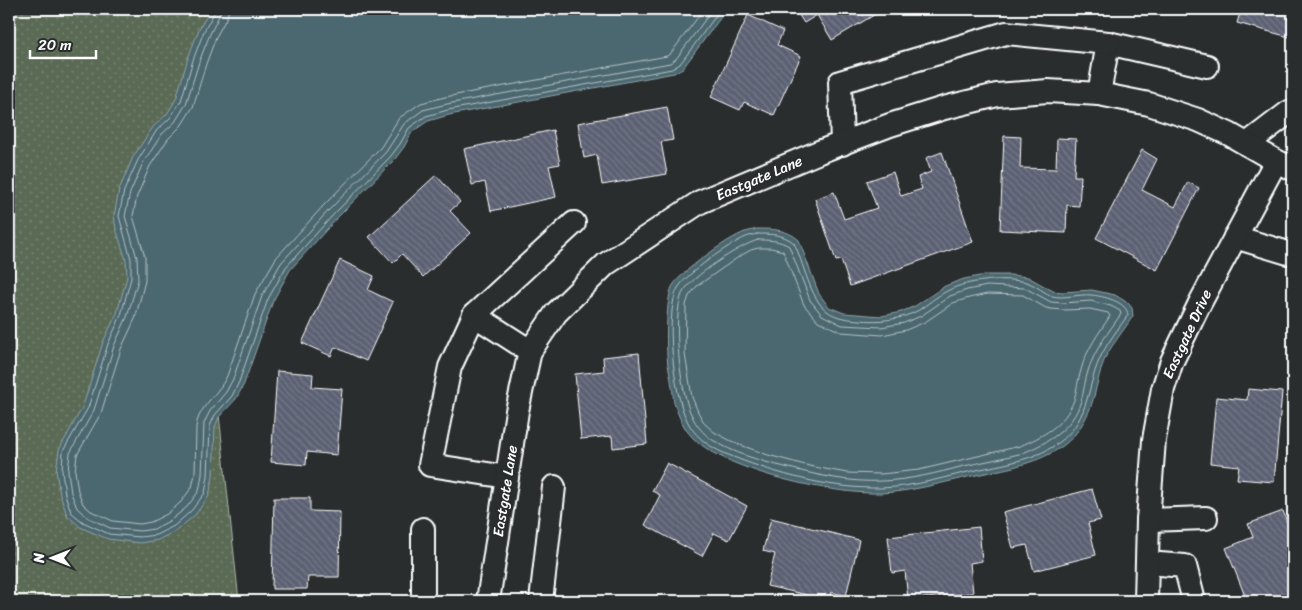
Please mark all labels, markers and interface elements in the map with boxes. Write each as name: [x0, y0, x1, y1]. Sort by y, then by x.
scale bar: [30, 28, 96, 60]
text: 20 m: [38, 32, 72, 58]
street label: Eastgate Lane: [711, 148, 807, 208]
street label: Eastgate Drive: [1155, 285, 1219, 383]
street label: Eastgate Lane: [485, 443, 525, 539]
north arrow: [28, 532, 78, 582]
text: N: [27, 553, 52, 564]

